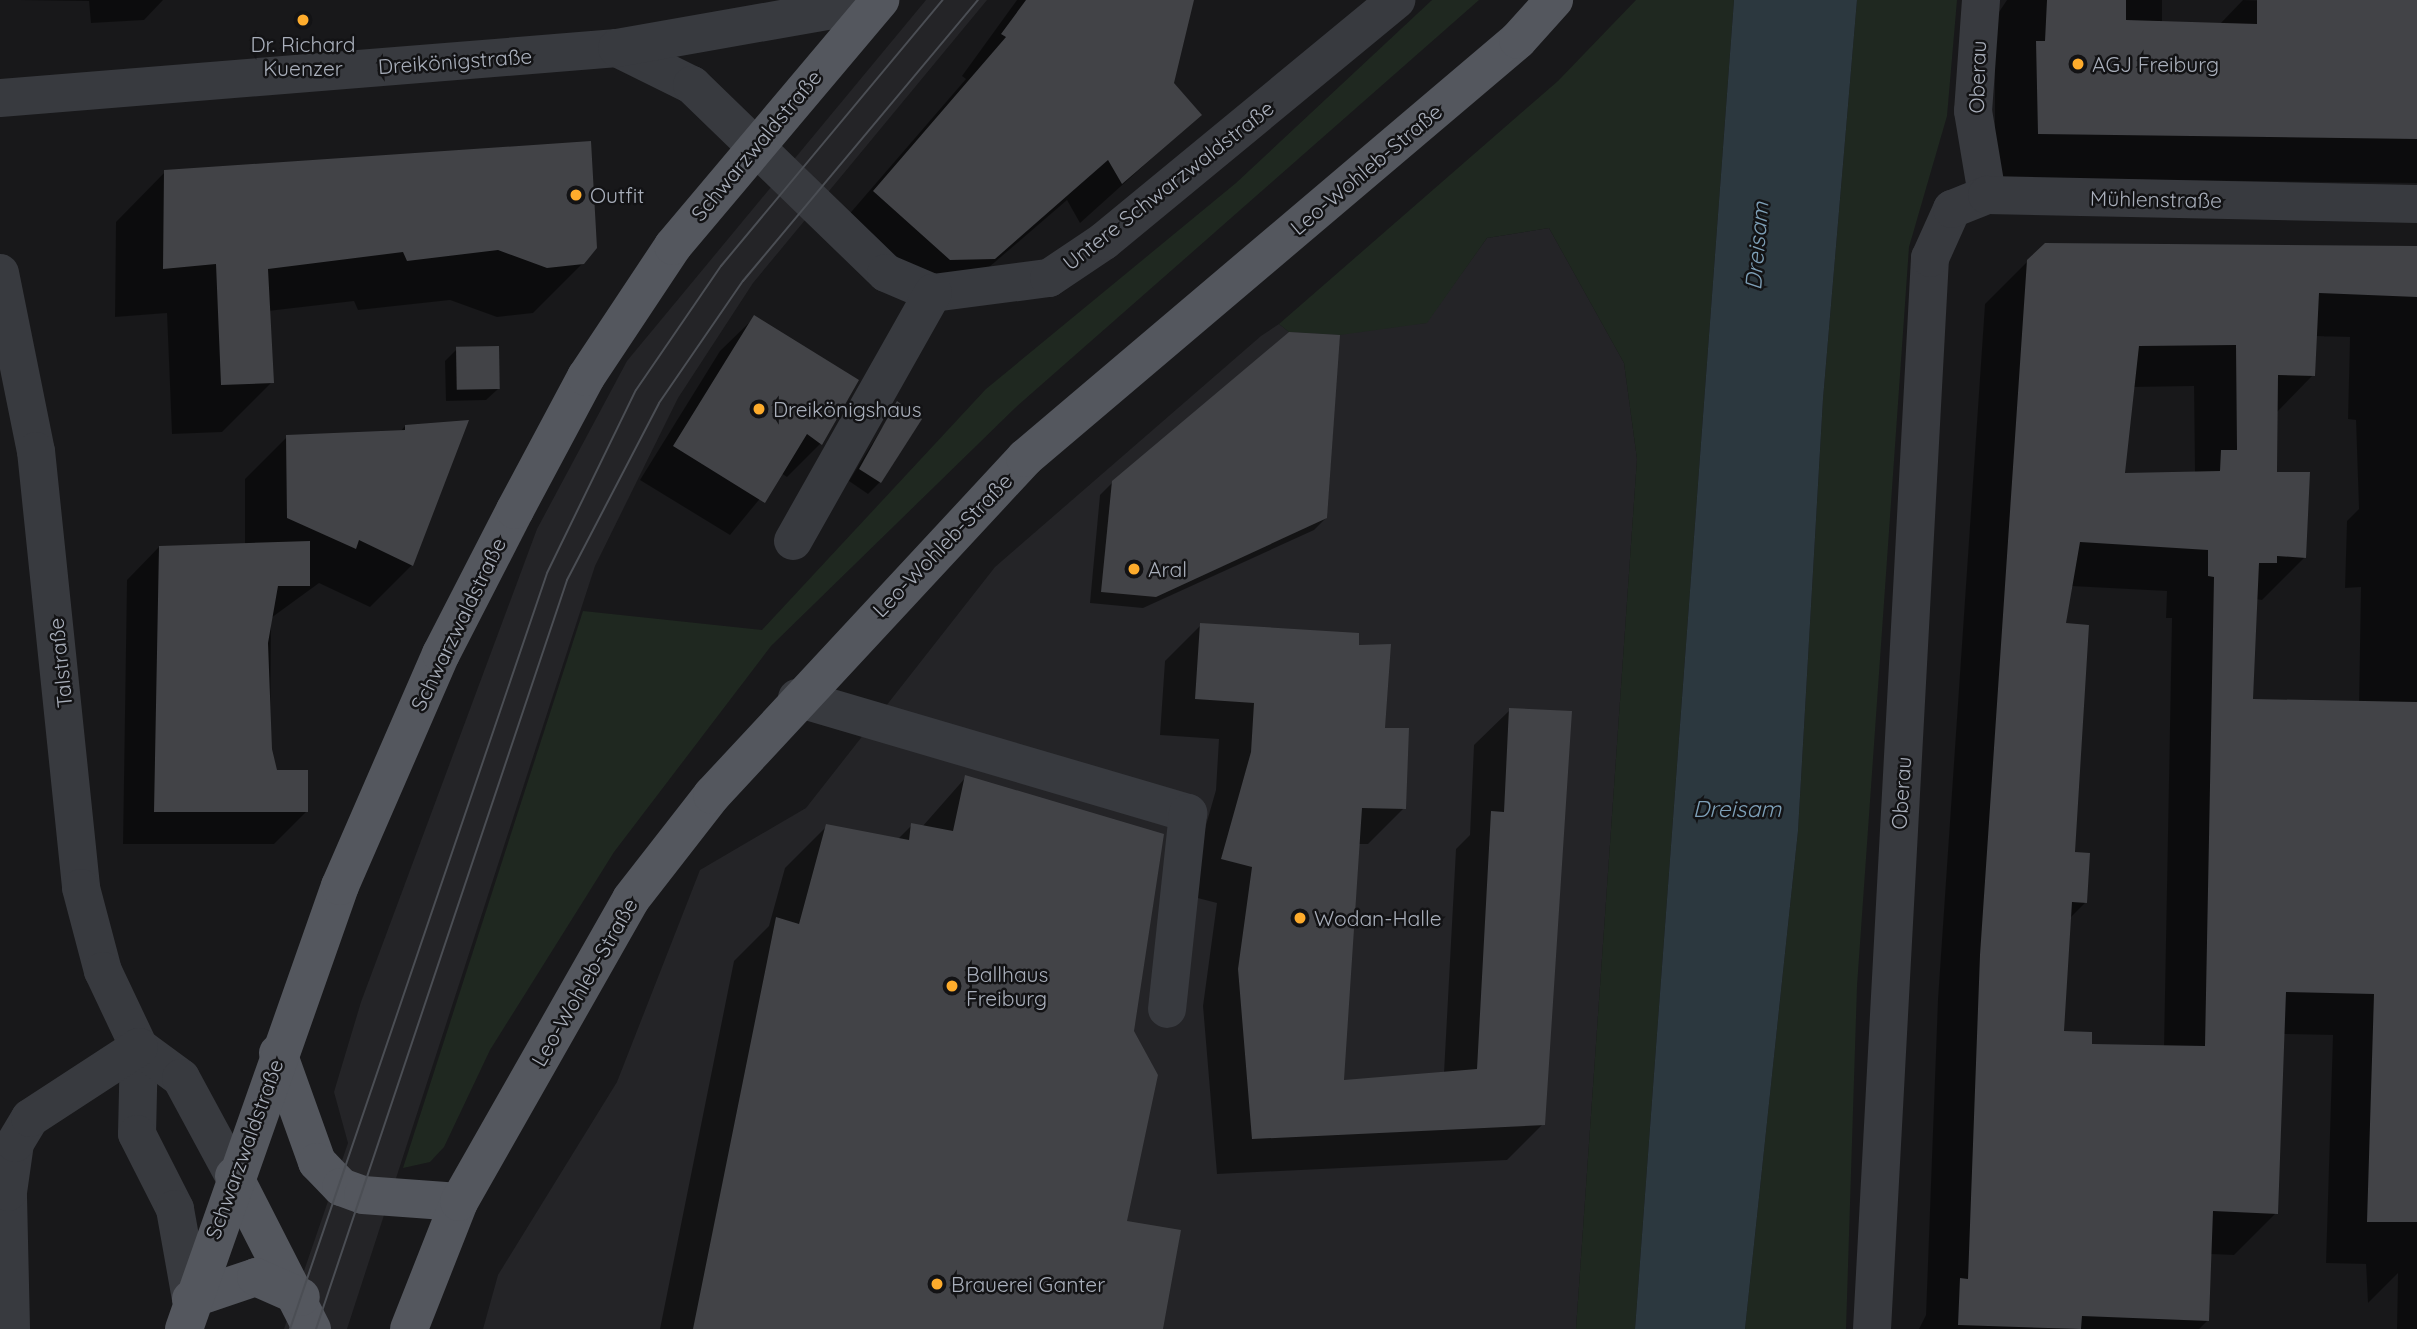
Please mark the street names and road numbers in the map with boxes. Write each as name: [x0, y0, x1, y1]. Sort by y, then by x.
street label: Oberau: [1963, 40, 1991, 114]
street label: Dreikönigstraße: [377, 43, 533, 79]
street label: Schwarzwaldstraße: [685, 64, 827, 226]
street label: Untere Schwarzwaldstraße: [1058, 95, 1278, 275]
street label: Leo-Wohleb-Straße: [1285, 98, 1447, 240]
street label: Mühlenstraße: [2090, 185, 2222, 213]
street label: Leo-Wohleb-Straße: [867, 468, 1017, 622]
street label: Schwarzwaldstraße: [405, 533, 511, 715]
street label: Talstraße: [43, 617, 77, 709]
street label: Oberau: [1886, 756, 1916, 830]
street label: Leo-Wohleb-Straße: [526, 893, 642, 1071]
street label: Schwarzwaldstraße: [200, 1056, 288, 1242]

